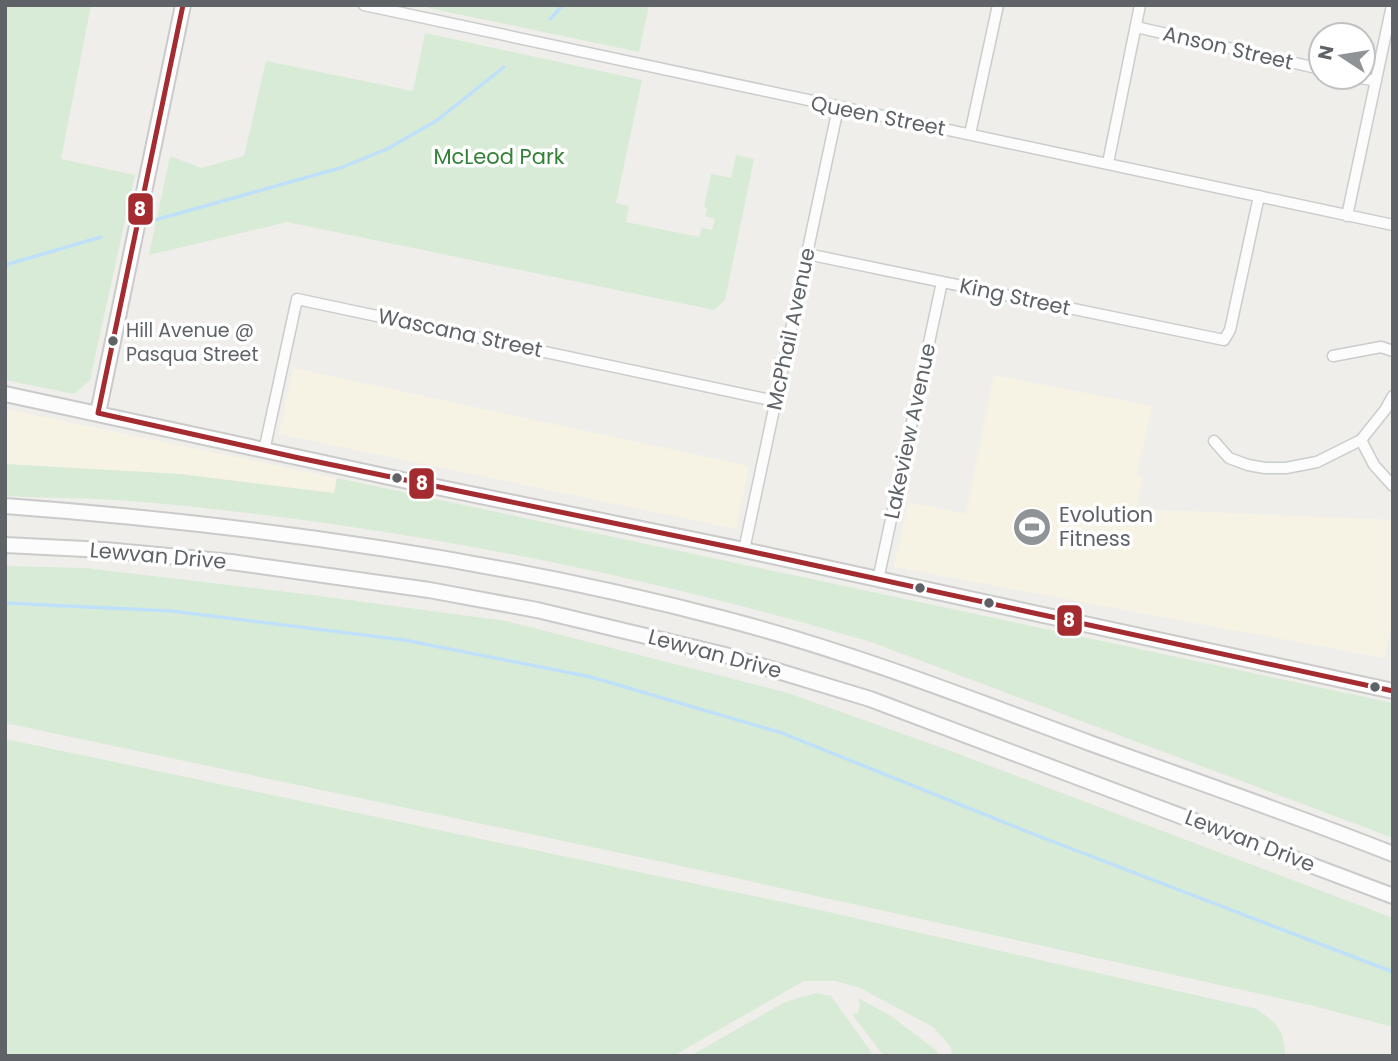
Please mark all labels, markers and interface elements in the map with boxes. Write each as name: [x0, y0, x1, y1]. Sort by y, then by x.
street label: Anson Street: [1160, 18, 1296, 77]
north arrow: [1307, 21, 1377, 91]
text: N: [1311, 43, 1341, 62]
street label: Queen Street: [808, 88, 948, 143]
park label: McLeod Park: [433, 142, 565, 171]
line badge: 8: [127, 192, 154, 226]
text: 8: [134, 196, 146, 223]
street label: McPhail Avenue: [759, 245, 822, 413]
street label: King Street: [957, 271, 1073, 322]
street label: Wascana Street: [375, 301, 545, 364]
place label: Hill Avenue @ Pasqua Street: [126, 317, 258, 368]
marker: Hill Avenue @ Pasqua Street: [106, 334, 120, 348]
street label: Lakeview Avenue: [877, 340, 942, 521]
line badge: 8: [408, 467, 435, 500]
text: 8: [416, 470, 428, 497]
unlabelled marker: [390, 471, 404, 485]
place label: Evolution Fitness: [1059, 500, 1153, 553]
sports icon: Evolution Fitness: [1011, 506, 1053, 548]
street label: Lewvan Drive: [89, 535, 228, 576]
unlabelled marker: [913, 581, 927, 595]
unlabelled marker: [982, 596, 996, 610]
line badge: 8: [1056, 604, 1083, 637]
text: 8: [1063, 607, 1075, 634]
street label: Lewvan Drive: [645, 622, 785, 685]
unlabelled marker: [1368, 680, 1382, 694]
street label: Lewvan Drive: [1181, 802, 1319, 879]

